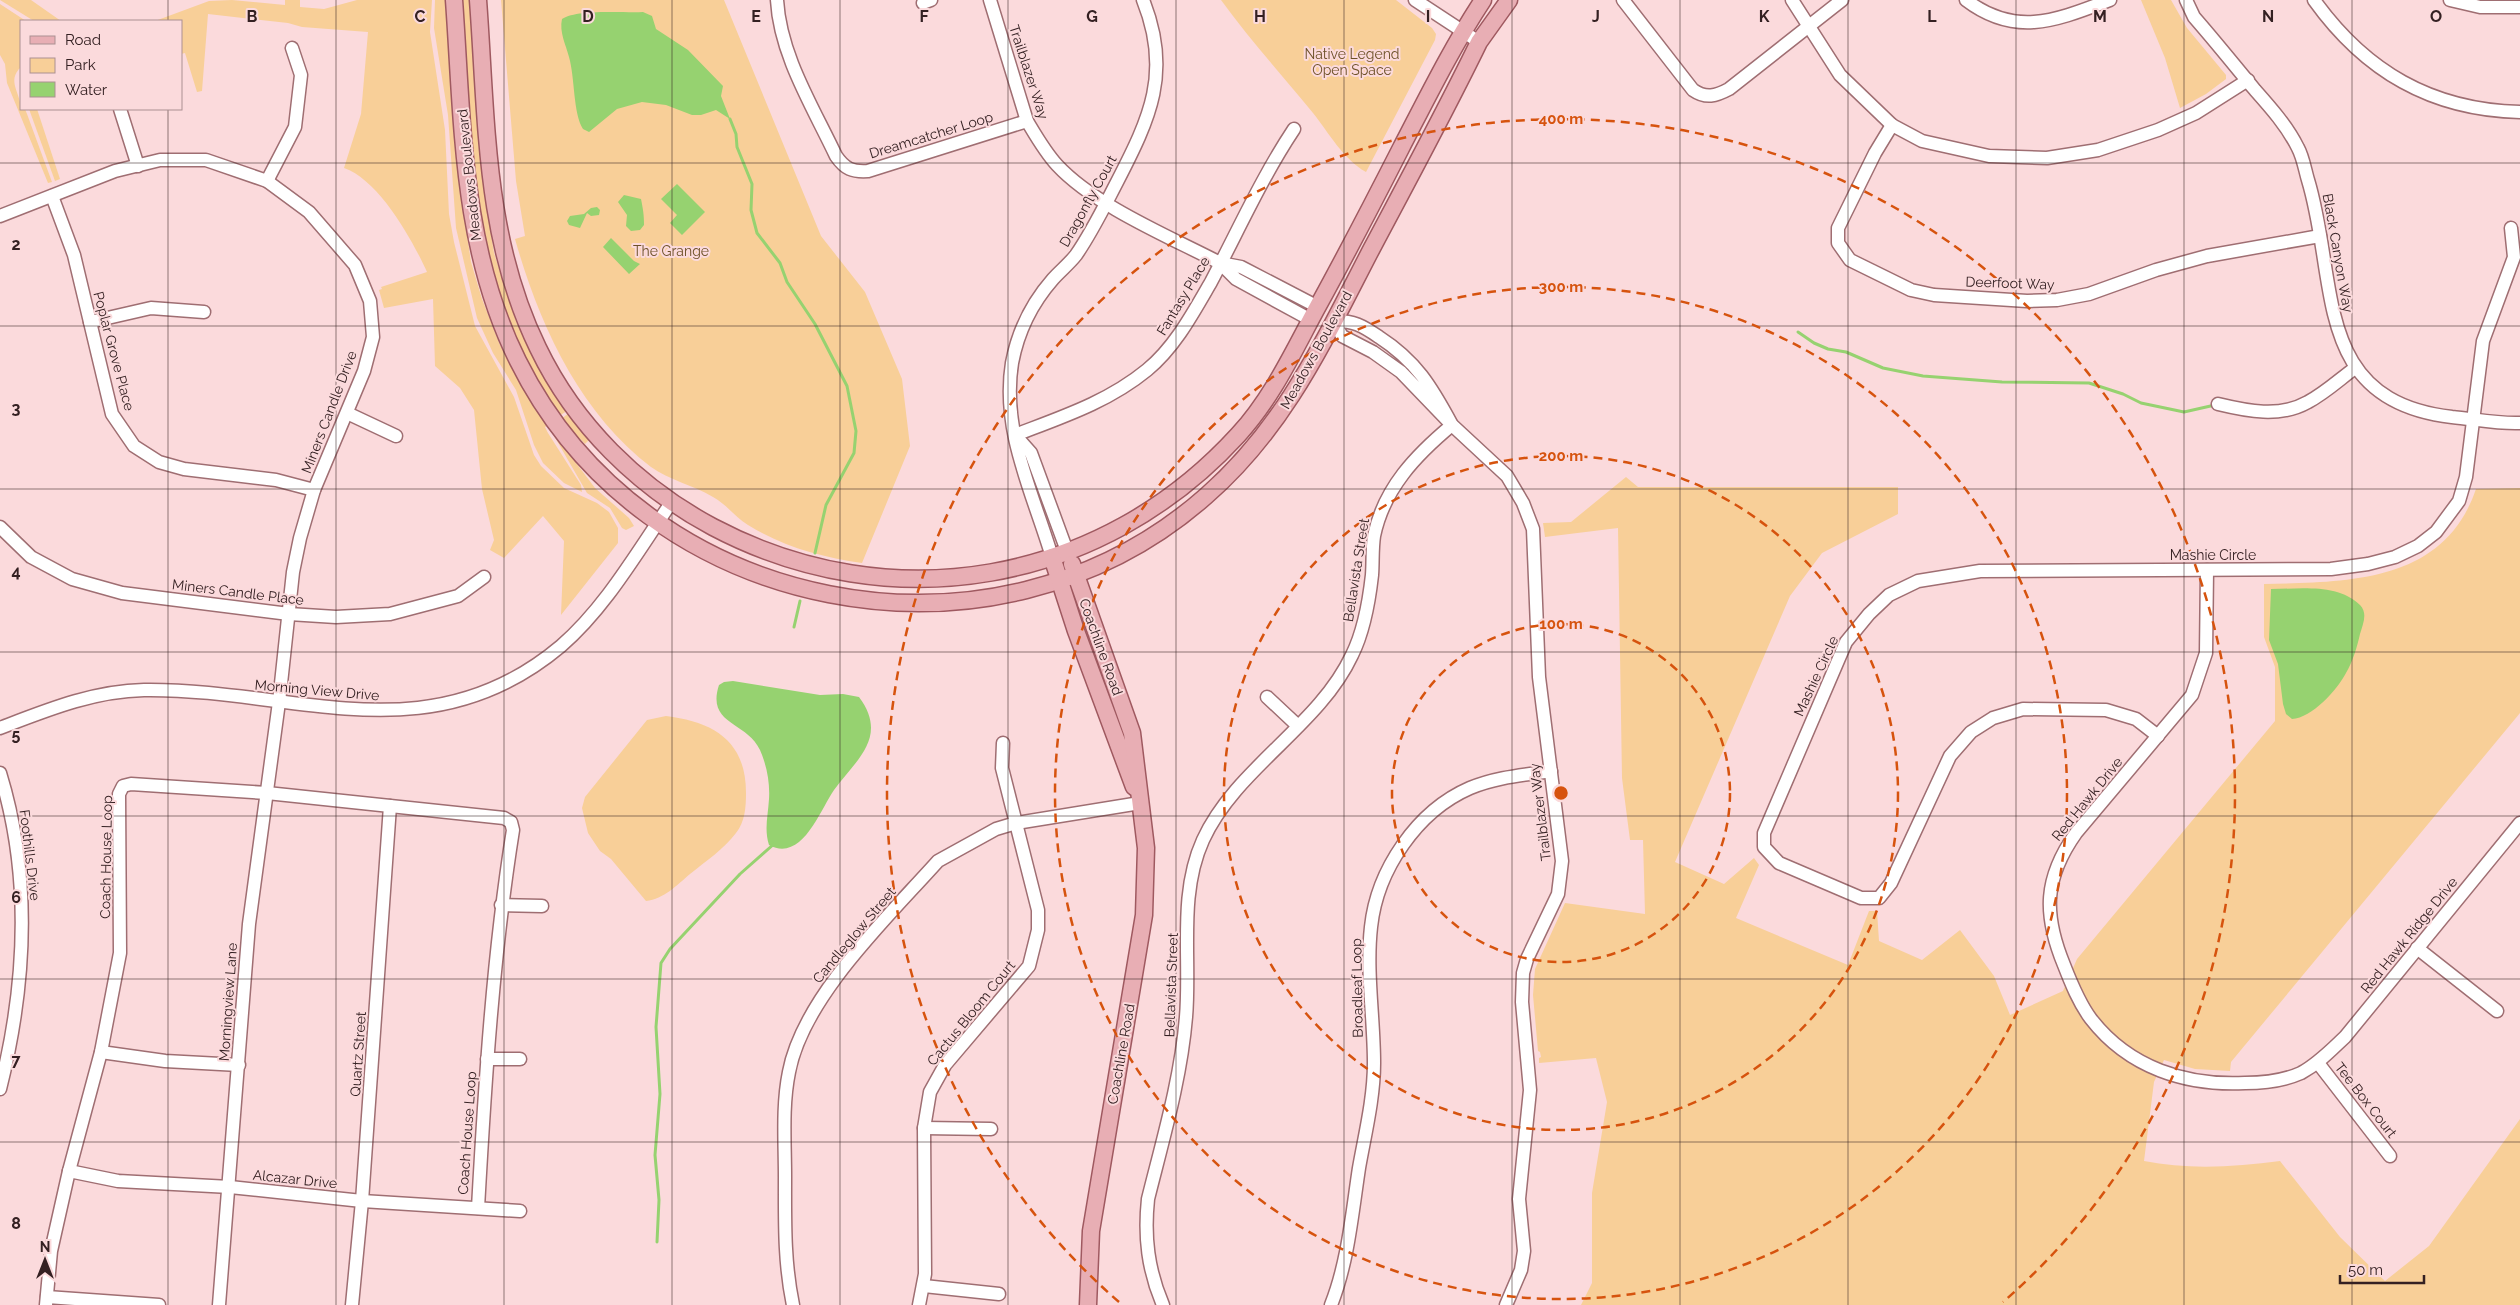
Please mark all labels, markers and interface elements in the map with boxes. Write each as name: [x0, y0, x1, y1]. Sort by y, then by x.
text: B: [247, 7, 258, 26]
text: C: [415, 7, 426, 26]
text: D: [582, 7, 594, 26]
text: E: [751, 7, 761, 26]
text: F: [919, 7, 929, 26]
text: G: [1086, 7, 1098, 26]
text: H: [1254, 7, 1266, 26]
text: I: [1426, 7, 1430, 26]
text: J: [1592, 7, 1600, 26]
text: K: [1759, 7, 1770, 26]
text: L: [1927, 7, 1937, 26]
text: M: [2093, 7, 2107, 26]
text: N: [2262, 7, 2274, 26]
text: O: [2430, 7, 2442, 26]
legend: [20, 20, 182, 110]
street label: Trailblazer Way: [1006, 23, 1052, 122]
text: Road: [65, 31, 101, 49]
park label: Native Legend Open Space: [1304, 46, 1400, 78]
text: Park: [65, 56, 96, 74]
text: Water: [65, 81, 108, 99]
street label: Meadows Boulevard: [454, 108, 484, 242]
street label: Dreamcatcher Loop: [867, 108, 995, 161]
text: 400 m: [1539, 110, 1583, 128]
street label: Dragonfly Court: [1056, 152, 1120, 250]
street label: Black Canyon Way: [2320, 192, 2356, 314]
text: 2: [11, 235, 21, 254]
park label: The Grange: [633, 243, 709, 259]
street label: Fantasy Place: [1153, 254, 1213, 338]
street label: Deerfoot Way: [1965, 273, 2055, 293]
text: 300 m: [1539, 278, 1583, 296]
street label: Meadows Boulevard: [1277, 288, 1355, 412]
street label: Poplar Grove Place: [90, 290, 138, 412]
street label: Miners Candle Drive: [298, 348, 360, 476]
text: 3: [12, 399, 21, 418]
text: 200 m: [1539, 447, 1583, 465]
street label: Bellavista Street: [1340, 517, 1372, 623]
street label: Mashie Circle: [2170, 547, 2256, 563]
text: 4: [11, 562, 21, 581]
street label: Miners Candle Place: [171, 576, 305, 608]
street label: Coachline Road: [1076, 596, 1126, 698]
text: 100 m: [1539, 615, 1583, 633]
street label: Mashie Circle: [1790, 633, 1842, 719]
street label: Morning View Drive: [254, 677, 380, 703]
text: 5: [12, 725, 21, 744]
street label: Red Hawk Drive: [2048, 754, 2126, 844]
street label: Trailblazer Way: [1526, 762, 1554, 862]
centre of rings: [1552, 784, 1570, 802]
street label: Coach House Loop: [97, 795, 115, 919]
street label: Foothills Drive: [16, 809, 44, 901]
street label: Red Hawk Ridge Drive: [2357, 874, 2461, 996]
street label: Candleglow Street: [809, 884, 899, 986]
text: 6: [11, 888, 21, 907]
street label: Bellavista Street: [1161, 932, 1181, 1038]
street label: Broadleaf Loop: [1348, 938, 1366, 1038]
street label: Morningview Lane: [216, 942, 240, 1062]
street label: Cactus Bloom Court: [924, 957, 1018, 1069]
street label: Coachline Road: [1104, 1002, 1138, 1106]
street label: Quartz Street: [347, 1011, 369, 1097]
text: 7: [12, 1051, 21, 1070]
street label: Tee Box Court: [2332, 1059, 2400, 1141]
street label: Coach House Loop: [455, 1070, 479, 1195]
street label: Alcazar Drive: [252, 1167, 338, 1191]
text: 8: [11, 1214, 21, 1233]
north arrow: [20, 1235, 70, 1285]
text: N: [40, 1239, 50, 1255]
scale bar: [2340, 1252, 2424, 1284]
text: 50 m: [2348, 1261, 2383, 1279]

